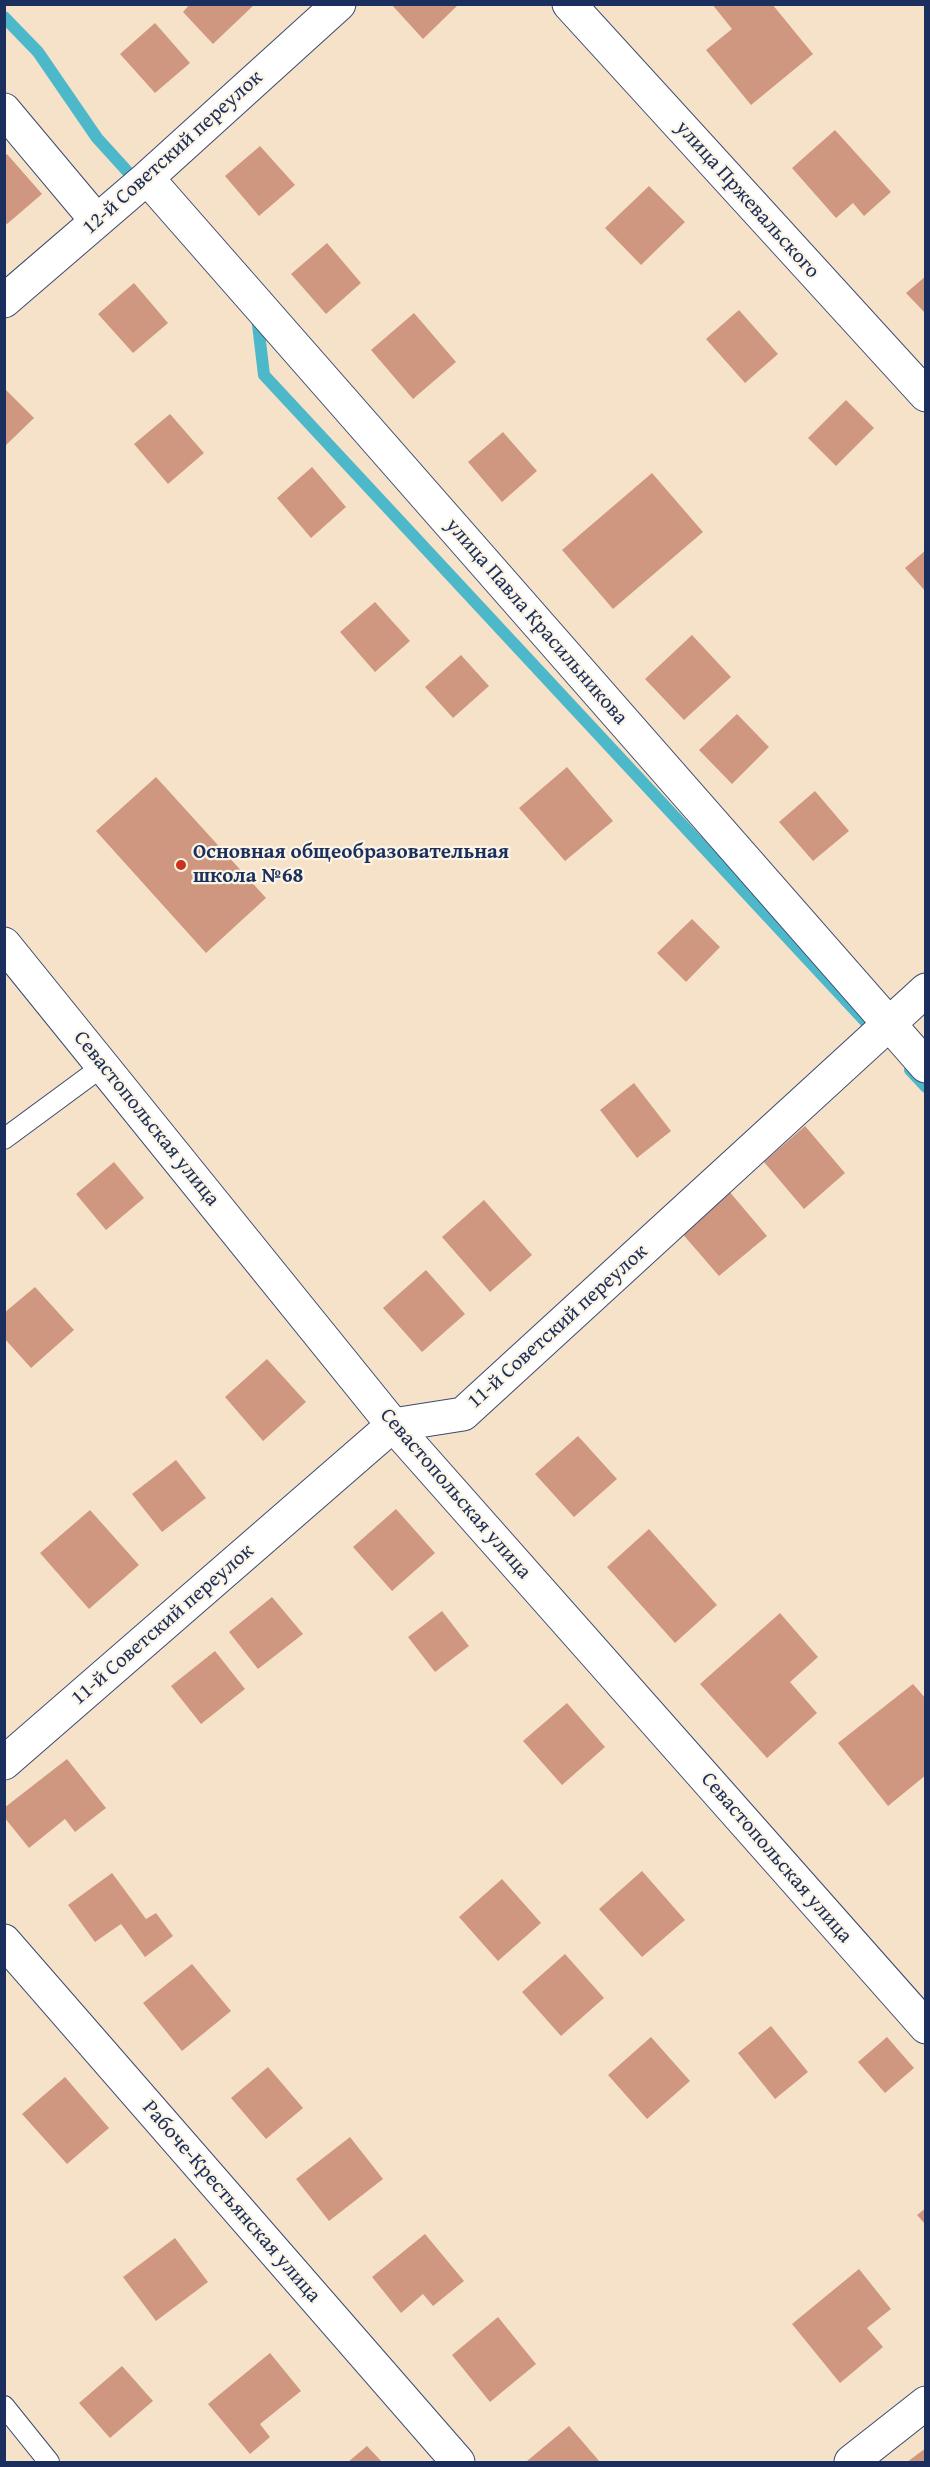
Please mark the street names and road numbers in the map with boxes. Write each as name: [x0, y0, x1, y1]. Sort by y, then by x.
street label: 12-й Советский переулок: [78, 65, 268, 241]
street label: улица Пржевальского: [669, 116, 825, 284]
street label: улица Павла Красильникова: [439, 514, 633, 730]
street label: Севастопольская улица: [68, 1026, 224, 1212]
street label: 11-й Советский переулок: [463, 1239, 653, 1415]
street label: Севастопольская улица: [374, 1403, 536, 1585]
street label: 11-й Советский переулок: [67, 1539, 259, 1711]
street label: Севастопольская улица: [695, 1767, 857, 1949]
street label: Рабоче-Крестьянская улица: [136, 2096, 326, 2308]

